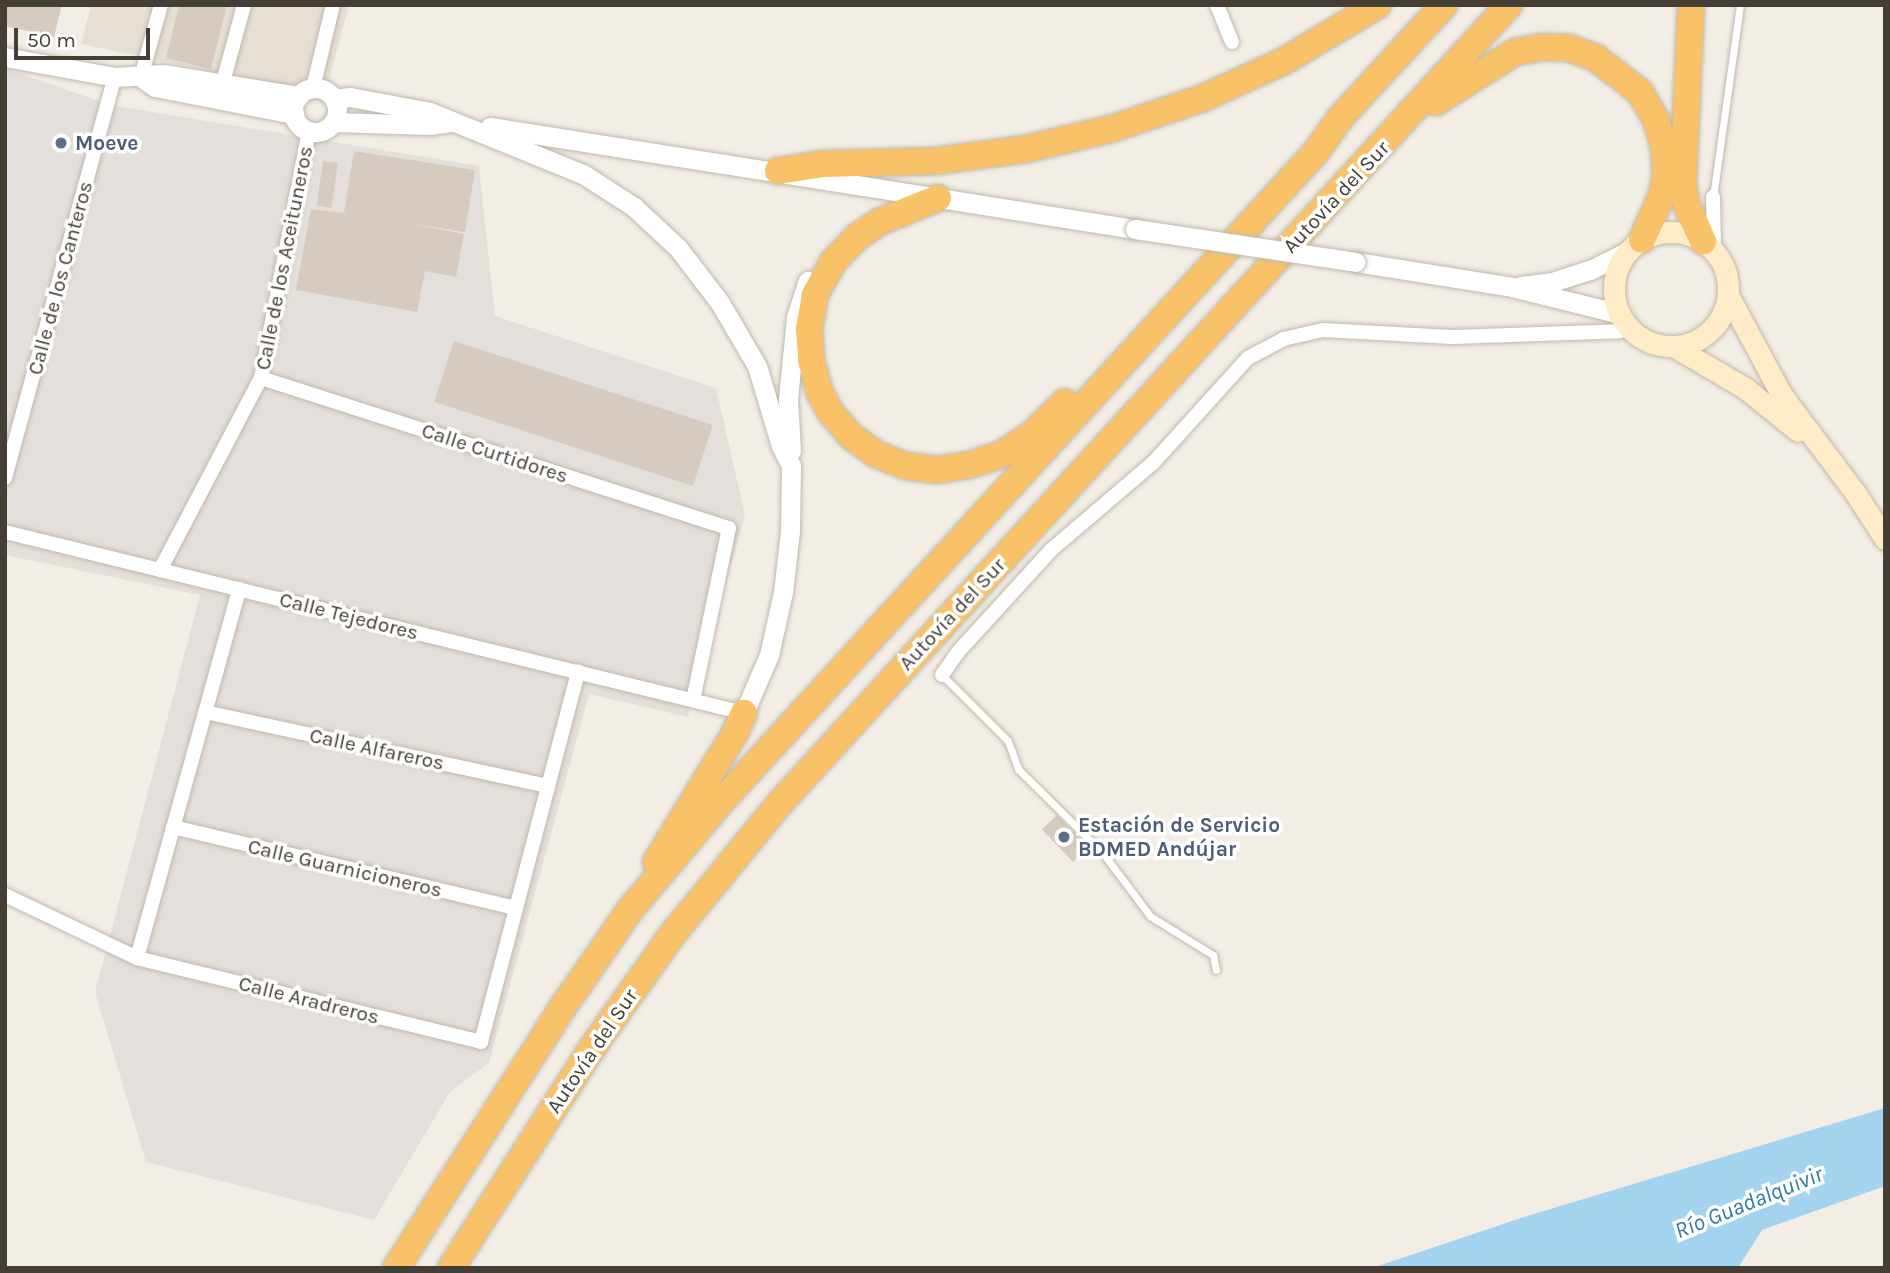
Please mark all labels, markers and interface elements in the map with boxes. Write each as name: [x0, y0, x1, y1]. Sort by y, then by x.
scale bar: [18, 14, 154, 58]
text: 50 m: [27, 28, 76, 52]
place label: Moeve: [75, 130, 138, 156]
marker: Moeve: [53, 135, 69, 151]
street label: Autovía del Sur: [1277, 136, 1395, 258]
street label: Calle de los Aceituneros: [250, 144, 318, 372]
street label: Calle de los Canteros: [22, 178, 98, 378]
street label: Calle Curtidores: [419, 417, 571, 489]
street label: Autovía del Sur: [893, 553, 1011, 675]
street label: Calle Tejedores: [277, 587, 421, 645]
street label: Calle Alfareros: [307, 722, 447, 776]
place label: Estación de Servicio BDMED Andújar: [1078, 812, 1280, 862]
marker: Estación de Servicio BDMED Andújar: [1056, 829, 1072, 845]
street label: Calle Guarnicioneros: [245, 833, 445, 903]
street label: Calle Aradreros: [236, 970, 382, 1030]
street label: Autovía del Sur: [541, 984, 643, 1118]
water label: Río Guadalquivir: [1671, 1161, 1827, 1245]

